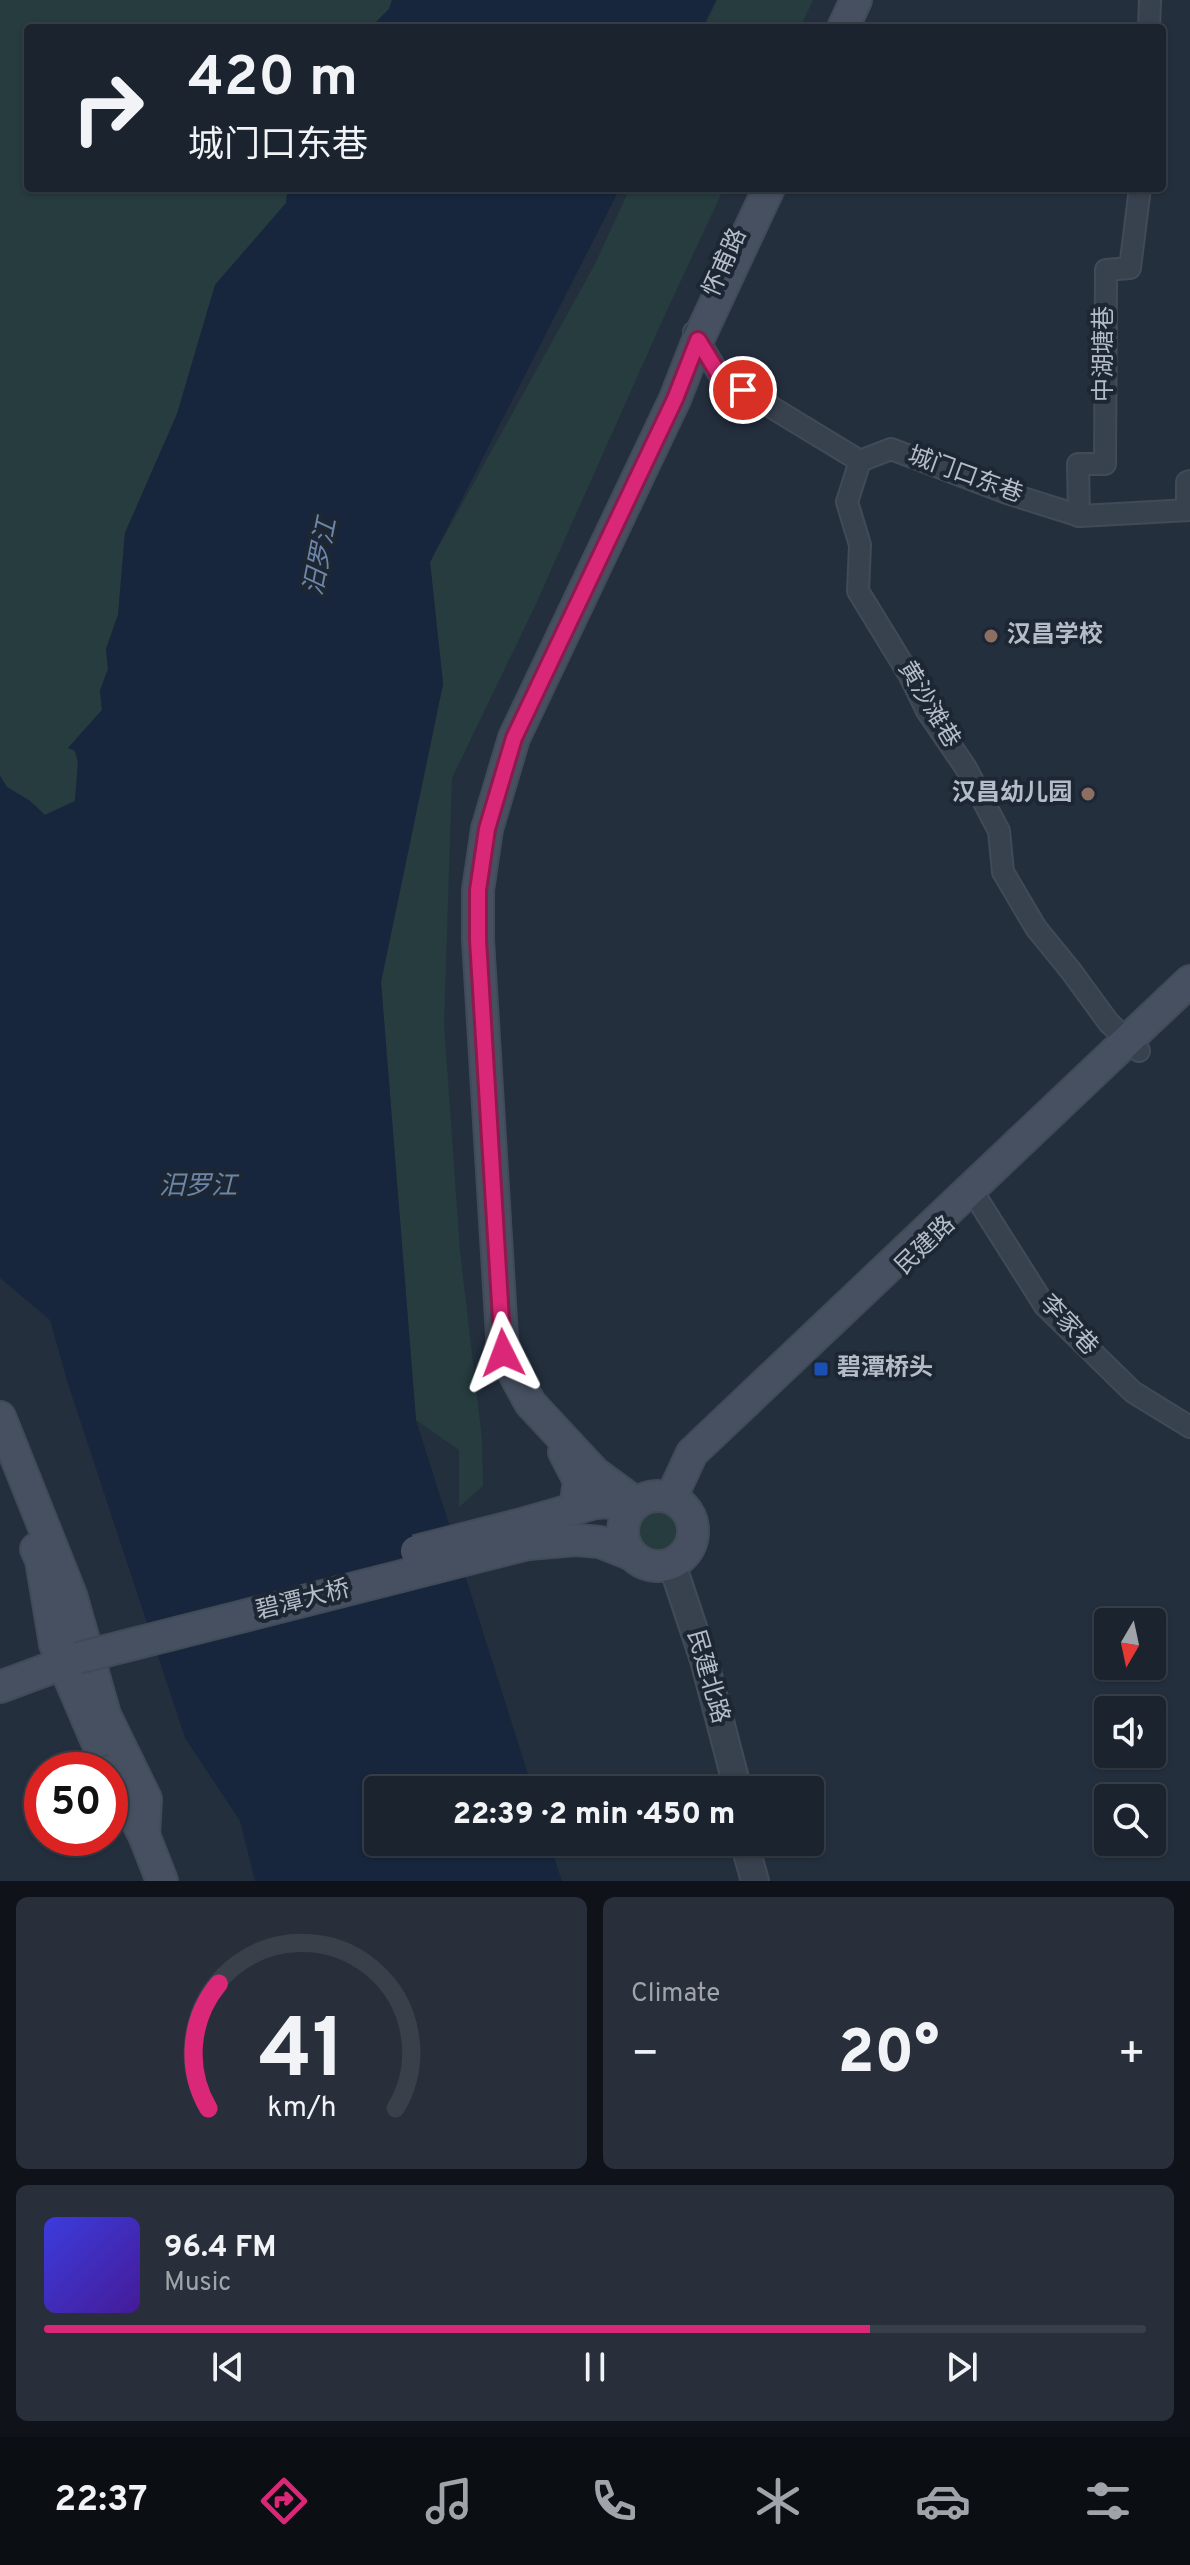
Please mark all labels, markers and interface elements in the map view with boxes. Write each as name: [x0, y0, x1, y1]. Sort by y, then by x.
text: 420 m: [188, 45, 358, 115]
icon: right: [56, 56, 160, 160]
text: 城门口东巷: [188, 124, 368, 170]
street label: 怀甫路: [698, 224, 754, 302]
street label: 中湖塘巷: [1090, 306, 1120, 402]
pin: [709, 356, 777, 424]
icon: arrive: [721, 368, 765, 412]
street label: 城门口东巷: [903, 441, 1027, 511]
water label: 汨罗江: [298, 513, 346, 598]
place label: 汉昌学校: [1007, 621, 1103, 651]
marker: 汉昌学校: [982, 627, 1000, 645]
street label: 黄沙滩巷: [890, 656, 966, 754]
place label: 汉昌幼儿园: [952, 779, 1072, 809]
marker: 汉昌幼儿园: [1079, 785, 1097, 803]
water label: 汨罗江: [159, 1171, 240, 1204]
street label: 民建路: [890, 1210, 962, 1282]
street label: 李家巷: [1032, 1289, 1104, 1363]
position arrow: [461, 1311, 545, 1395]
place label: 碧潭桥头: [837, 1354, 933, 1384]
marker: 碧潭桥头: [812, 1360, 830, 1378]
street label: 碧潭大桥: [253, 1575, 353, 1627]
north arrow: [1094, 1608, 1166, 1680]
map controls: [1094, 1608, 1166, 1856]
street label: 民建北路: [679, 1627, 735, 1727]
button: sound: [1094, 1696, 1166, 1768]
speed limit sign: 50: [24, 1752, 128, 1856]
button: search: [1094, 1784, 1166, 1856]
text: 22:39 · 2 min · 450 m: [453, 1797, 735, 1834]
text: Climate: [631, 1978, 720, 2011]
text: 41: [258, 2002, 345, 2107]
text: 20°: [838, 2018, 939, 2094]
text: −: [631, 2028, 659, 2084]
text: +: [1118, 2028, 1146, 2084]
text: km/h: [267, 2091, 336, 2127]
text: 96.4 FM: [164, 2230, 276, 2267]
text: Music: [164, 2267, 231, 2300]
icon: previous: [206, 2345, 250, 2389]
icon: pause: [573, 2345, 617, 2389]
icon: next: [940, 2345, 984, 2389]
icon: directions: [256, 2473, 312, 2529]
icon: music: [421, 2473, 477, 2529]
icon: phone: [586, 2473, 642, 2529]
icon: climate: [750, 2473, 806, 2529]
icon: car: [915, 2473, 971, 2529]
icon: filters: [1080, 2473, 1136, 2529]
text: 22:37: [54, 2478, 147, 2524]

